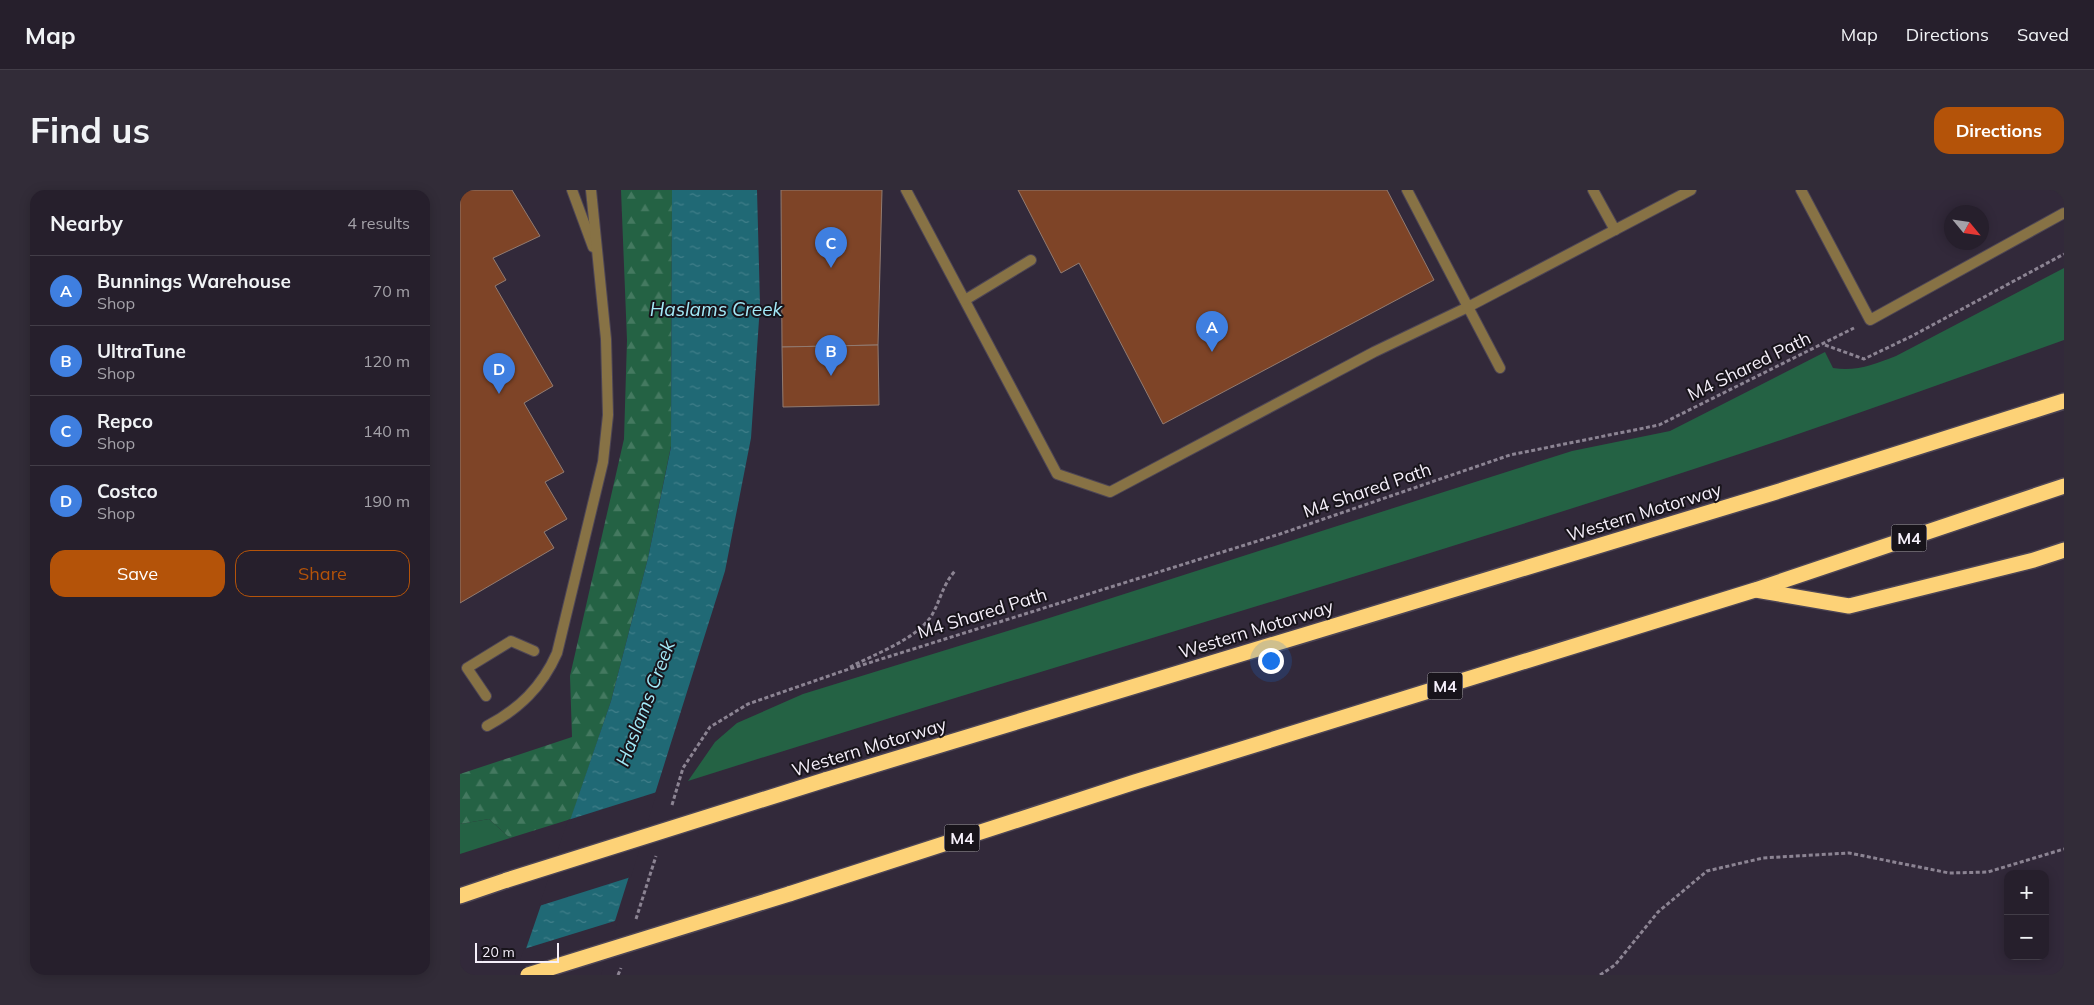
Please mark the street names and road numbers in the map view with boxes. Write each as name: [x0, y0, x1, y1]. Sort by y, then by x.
street label: M4 Shared Path: [1684, 326, 1814, 406]
street label: M4 Shared Path: [1300, 457, 1434, 523]
street label: Western Motorway: [1564, 477, 1724, 546]
road number: M4: [1892, 524, 1926, 552]
street label: M4 Shared Path: [914, 582, 1050, 644]
street label: Western Motorway: [1176, 594, 1336, 663]
road number: M4: [1428, 672, 1462, 700]
street label: Western Motorway: [789, 712, 949, 781]
road number: M4: [944, 824, 980, 851]

